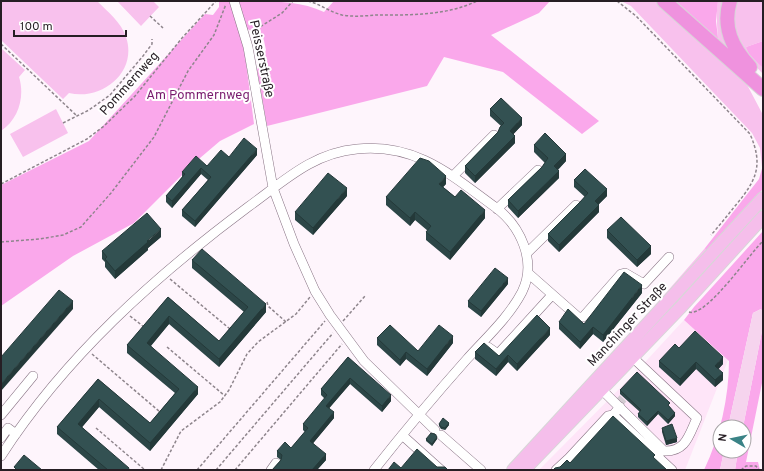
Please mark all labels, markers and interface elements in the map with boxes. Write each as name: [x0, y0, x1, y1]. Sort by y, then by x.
scale bar: [14, 12, 126, 38]
text: 100 m: [20, 19, 53, 35]
street label: Peisserstraße: [245, 19, 277, 99]
street label: Pommernweg: [97, 49, 163, 119]
park label: Am Pommernweg: [146, 88, 250, 104]
street label: Manchinger Straße: [585, 279, 671, 371]
north arrow: [712, 419, 752, 459]
text: N: [716, 433, 731, 443]

